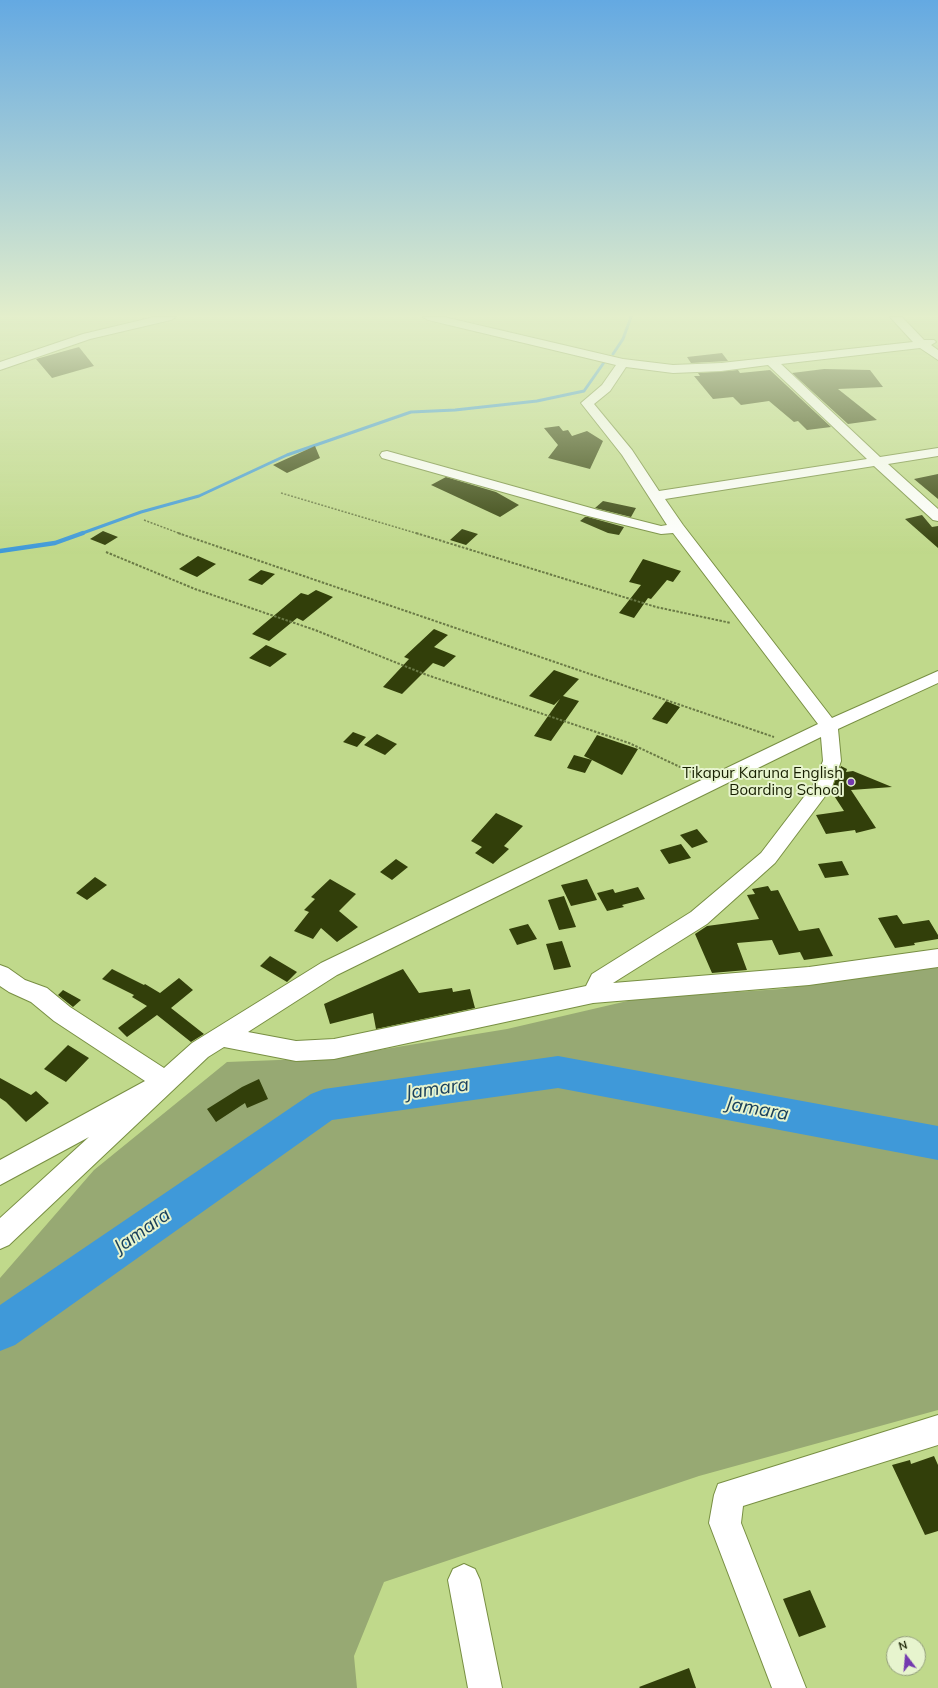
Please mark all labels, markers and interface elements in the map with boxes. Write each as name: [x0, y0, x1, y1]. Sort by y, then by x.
place label: Tikapur Karuna English Boarding School: [682, 764, 843, 799]
marker: Tikapur Karuna English Boarding School: [846, 777, 856, 787]
water label: Jamara: [404, 1073, 470, 1105]
water label: Jamara: [724, 1092, 790, 1126]
water label: Jamara: [109, 1203, 175, 1259]
north arrow: [886, 1636, 926, 1676]
text: N: [897, 1638, 909, 1653]

